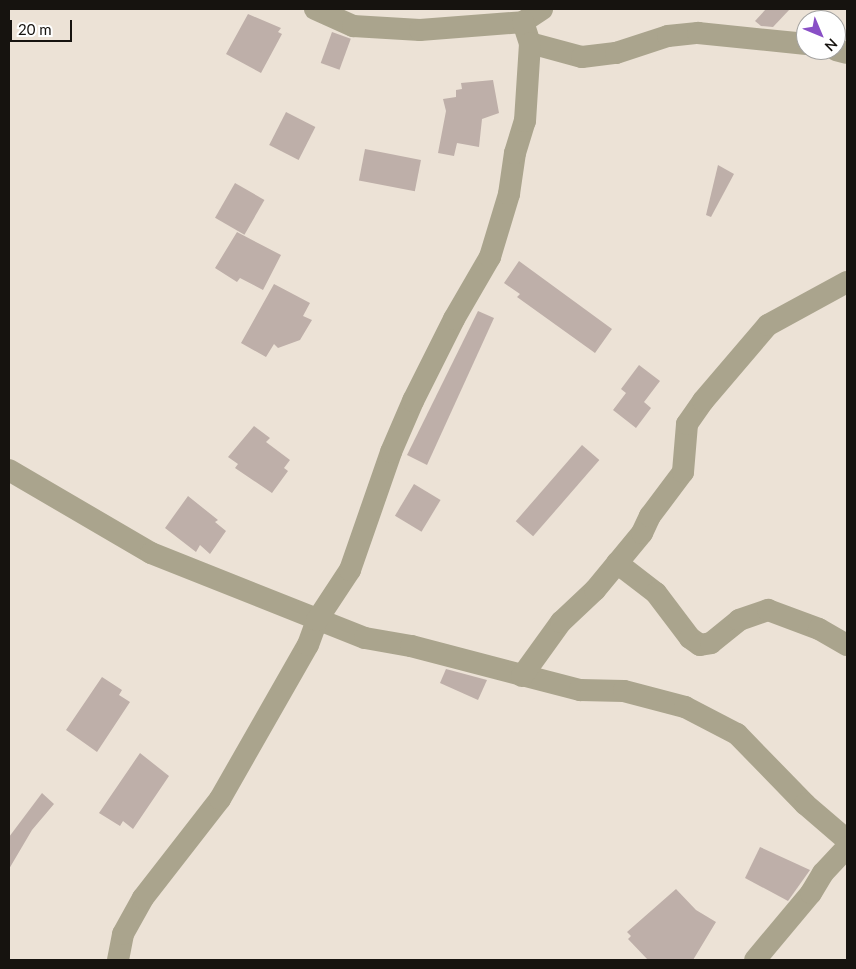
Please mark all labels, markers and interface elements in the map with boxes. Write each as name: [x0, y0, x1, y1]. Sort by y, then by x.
scale bar: [12, 10, 75, 42]
north arrow: [796, 10, 846, 60]
text: 20 m: [18, 20, 52, 38]
text: N: [821, 35, 841, 55]

